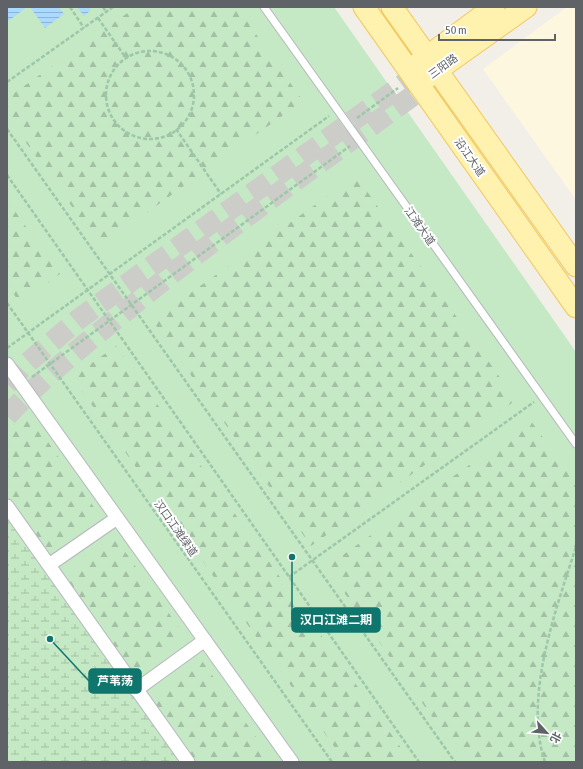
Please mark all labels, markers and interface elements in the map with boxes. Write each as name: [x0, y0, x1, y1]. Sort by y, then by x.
scale bar: [439, 16, 555, 42]
text: 50 m: [445, 23, 467, 37]
street label: 三阳路: [426, 51, 460, 81]
street label: 沿江大道: [452, 136, 488, 178]
street label: 江滩大道: [402, 205, 438, 247]
street label: 汉口江滩绿道: [152, 498, 200, 558]
callout: 汉口江滩二期: [292, 608, 380, 632]
text: 汉口江滩二期: [300, 613, 372, 627]
callout: 芦苇荡: [89, 669, 141, 693]
text: 芦苇荡: [97, 674, 133, 688]
north arrow: [527, 713, 567, 753]
text: 北: [548, 730, 564, 745]

